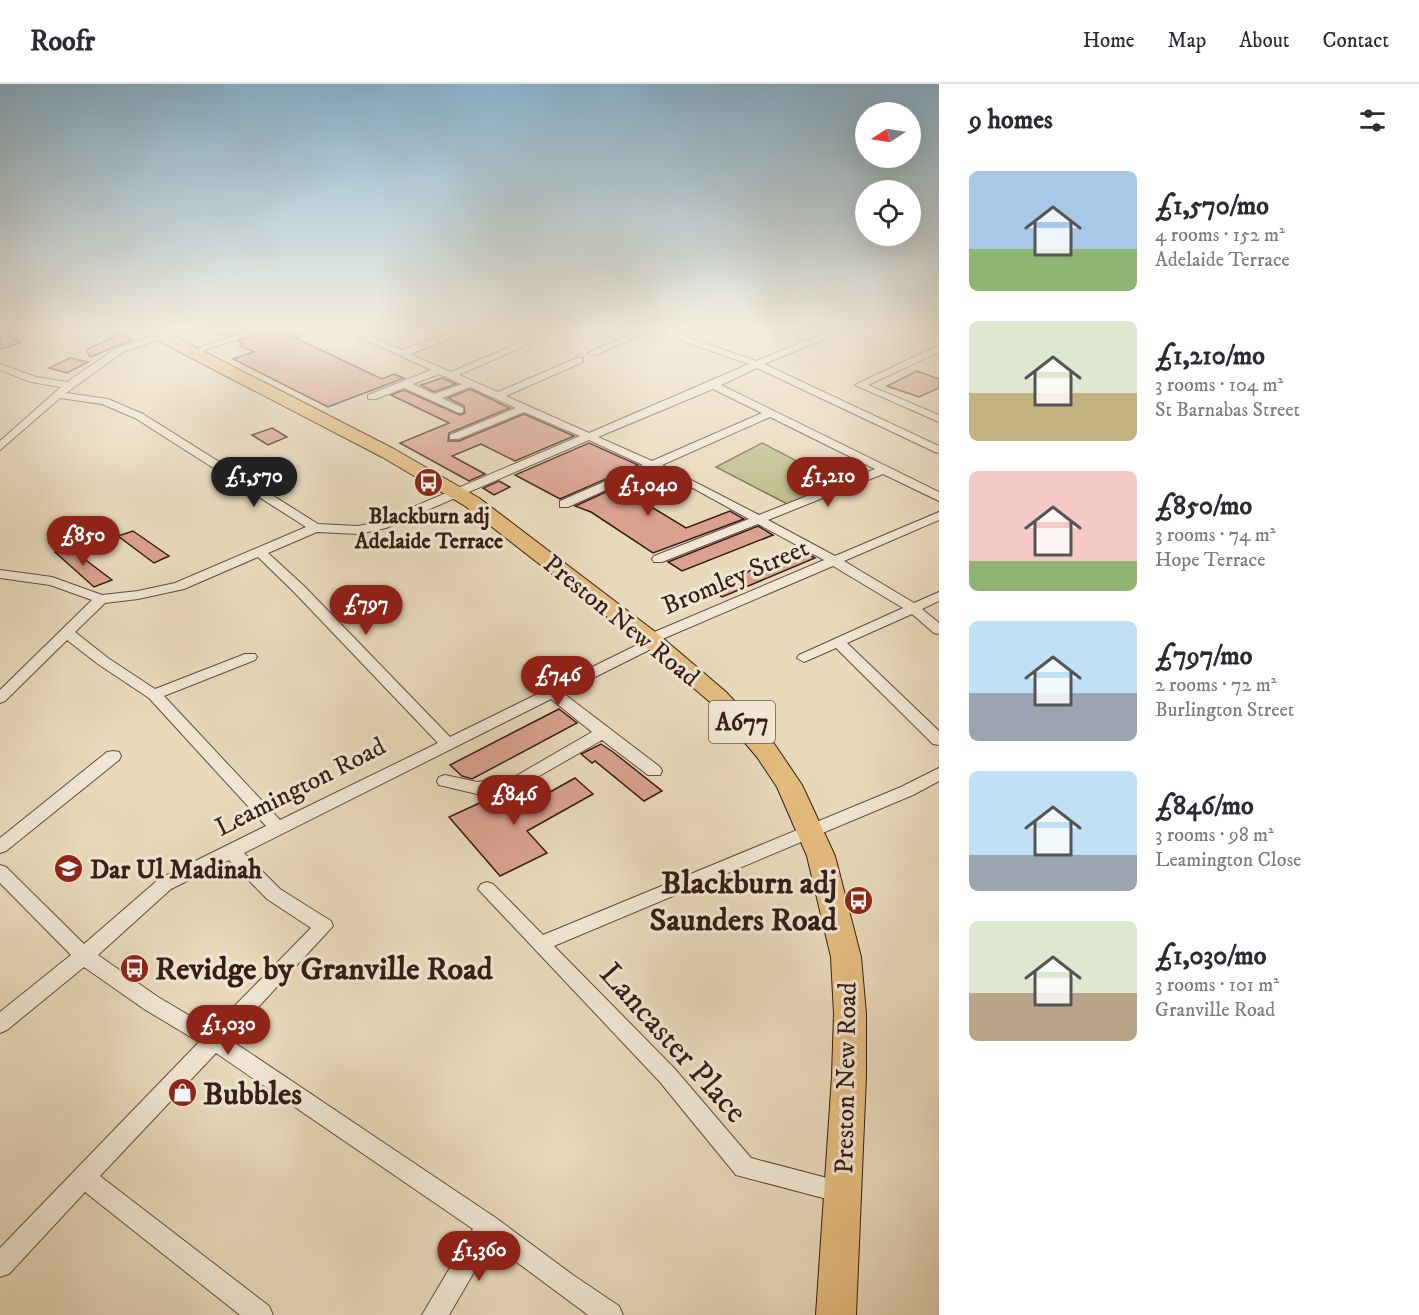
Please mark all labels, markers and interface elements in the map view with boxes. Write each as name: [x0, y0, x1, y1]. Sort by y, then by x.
text: Roofr: [30, 24, 95, 59]
text: Home: [1083, 28, 1135, 54]
text: Map: [1168, 28, 1206, 54]
text: About: [1239, 28, 1290, 54]
text: Contact: [1323, 28, 1389, 54]
north arrow: [855, 102, 921, 168]
map controls: [855, 102, 921, 246]
text: 9 homes: [969, 104, 1053, 137]
icon: filters: [1356, 104, 1389, 137]
button: locate: [855, 180, 921, 246]
text: £1,570/mo: [1155, 190, 1269, 223]
icon: home: [1017, 195, 1089, 267]
text: 4 rooms · 152 m²: [1155, 223, 1285, 248]
text: Adelaide Terrace: [1155, 248, 1290, 273]
text: £1,210/mo: [1155, 340, 1265, 373]
icon: home: [1017, 345, 1089, 417]
text: 3 rooms · 104 m²: [1155, 373, 1283, 398]
text: St Barnabas Street: [1155, 398, 1300, 423]
pin: £1,570: [205, 457, 303, 508]
pin: £1,210: [779, 457, 877, 508]
text: £1,570: [225, 464, 283, 489]
text: £1,210: [801, 464, 855, 489]
pin: £1,040: [599, 466, 697, 517]
bus stop icon: Blackburn adj Adelaide Terrace: [413, 467, 445, 499]
text: £1,040: [618, 473, 678, 498]
text: £850/mo: [1155, 490, 1252, 523]
icon: home: [1017, 495, 1089, 567]
place label: Blackburn adj Adelaide Terrace: [354, 503, 503, 555]
pin: £850: [47, 516, 119, 567]
text: £850: [61, 523, 105, 548]
text: 3 rooms · 74 m²: [1155, 523, 1276, 548]
street label: Bromley Street: [657, 532, 814, 623]
street label: Preston New Road: [536, 548, 706, 694]
text: Hope Terrace: [1155, 548, 1266, 573]
pin: £797: [330, 585, 402, 636]
text: £797: [344, 592, 388, 617]
text: £797/mo: [1155, 640, 1252, 673]
icon: home: [1017, 645, 1089, 717]
pin: £746: [522, 656, 594, 707]
text: £746: [535, 663, 581, 688]
text: 2 rooms · 72 m²: [1155, 673, 1277, 698]
text: Burlington Street: [1155, 698, 1294, 723]
road number: A677: [709, 701, 775, 743]
street label: Leamington Road: [210, 730, 391, 844]
pin: £846: [478, 775, 550, 826]
text: £846: [491, 782, 537, 807]
text: £846/mo: [1155, 790, 1254, 823]
icon: home: [1017, 795, 1089, 867]
text: 3 rooms · 98 m²: [1155, 823, 1274, 848]
text: Leamington Close: [1155, 848, 1301, 873]
school or university icon: Dar Ul Madinah: [53, 853, 85, 885]
place label: Dar Ul Madinah: [90, 854, 262, 887]
place label: Blackburn adj Saunders Road: [650, 864, 838, 941]
bus stop icon: Blackburn adj Saunders Road: [842, 884, 874, 916]
text: £1,030/mo: [1155, 940, 1266, 973]
icon: home: [1017, 945, 1089, 1017]
place label: Revidge by Granville Road: [155, 950, 494, 990]
bus stop icon: Revidge by Granville Road: [118, 952, 150, 984]
street label: Lancaster Place: [590, 955, 755, 1132]
text: 3 rooms · 101 m²: [1155, 973, 1279, 998]
street label: Preston New Road: [828, 982, 865, 1174]
text: Granville Road: [1155, 998, 1275, 1023]
pin: £1,030: [179, 1005, 277, 1056]
text: £1,030: [200, 1012, 256, 1037]
place label: Bubbles: [203, 1075, 302, 1115]
shop icon: Bubbles: [166, 1077, 198, 1109]
pin: £1,360: [430, 1231, 528, 1282]
text: £1,360: [451, 1238, 507, 1263]

